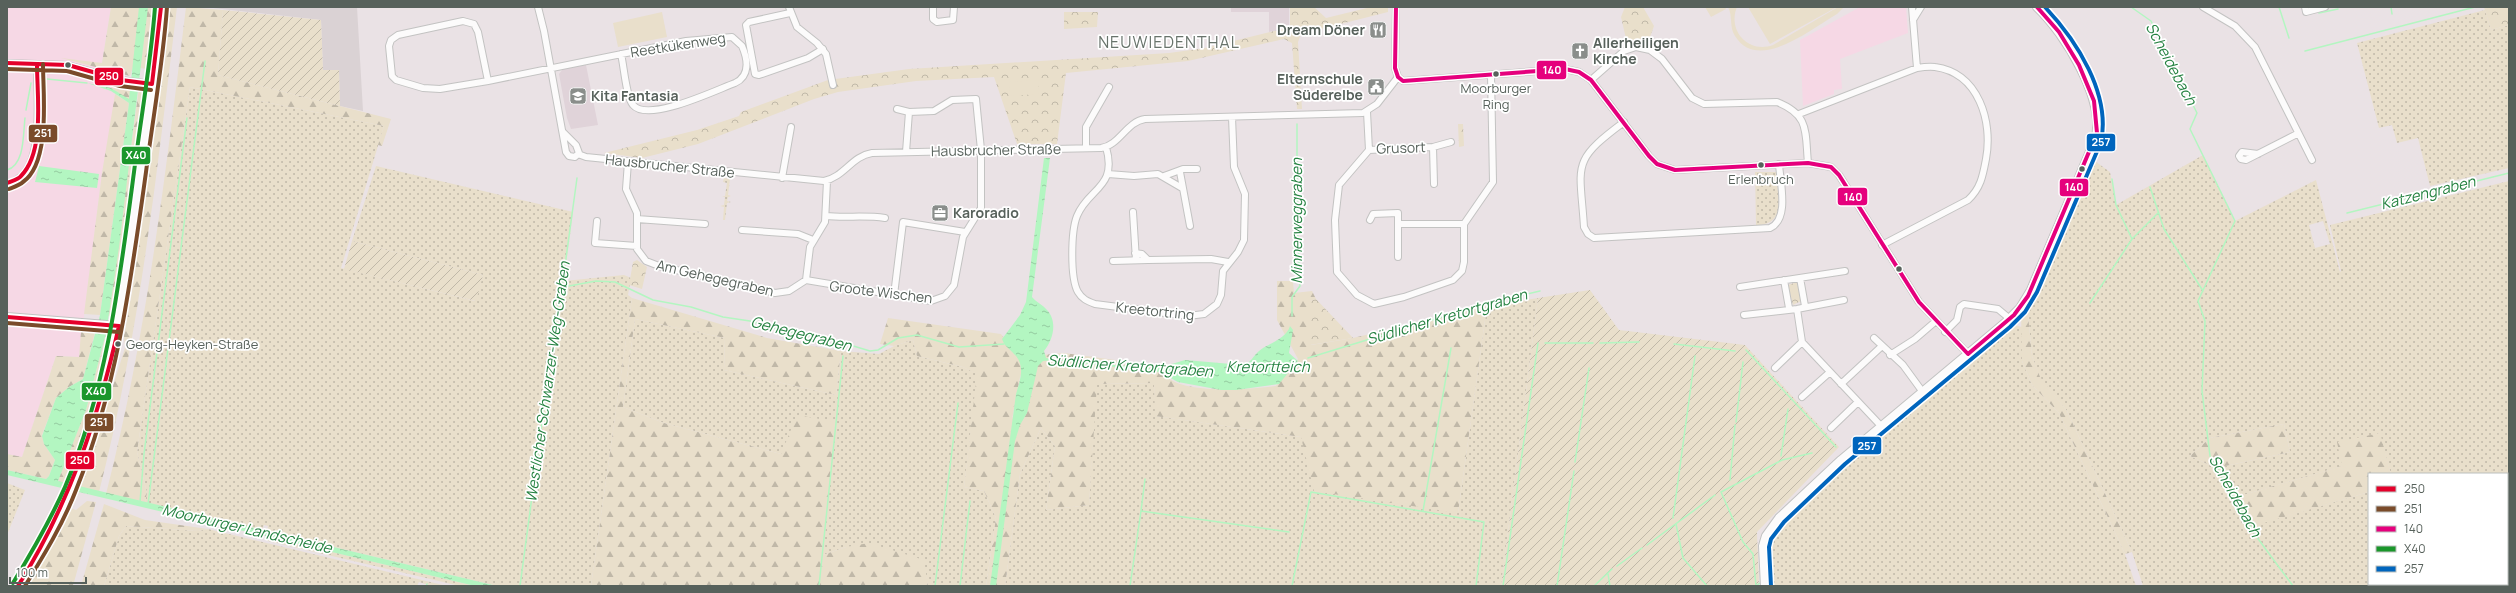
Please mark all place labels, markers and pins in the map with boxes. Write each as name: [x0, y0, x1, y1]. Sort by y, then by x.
place label: Dream Döner: [1277, 20, 1365, 39]
restaurant icon: Dream Döner: [1368, 20, 1388, 40]
place label: Allerheiligen Kirche: [1593, 33, 1679, 68]
church icon: Allerheiligen Kirche: [1570, 41, 1590, 61]
unlabelled marker: [63, 60, 73, 70]
place label: Elternschule Süderelbe: [1277, 69, 1363, 104]
marker: Moorburger Ring: [1491, 69, 1501, 79]
public building icon: Elternschule Süderelbe: [1366, 77, 1386, 97]
place label: Moorburger Ring: [1461, 79, 1532, 113]
school or university icon: Kita Fantasia: [568, 86, 588, 106]
place label: Kita Fantasia: [591, 86, 678, 105]
marker: Erlenbruch: [1756, 160, 1766, 170]
unlabelled marker: [2077, 164, 2087, 174]
place label: Erlenbruch: [1728, 170, 1794, 188]
office icon: Karoradio: [930, 203, 950, 223]
place label: Karoradio: [953, 203, 1019, 222]
unlabelled marker: [1894, 264, 1904, 274]
place label: Georg-Heyken-Straße: [126, 335, 259, 353]
marker: Georg-Heyken-Straße: [113, 339, 123, 349]

